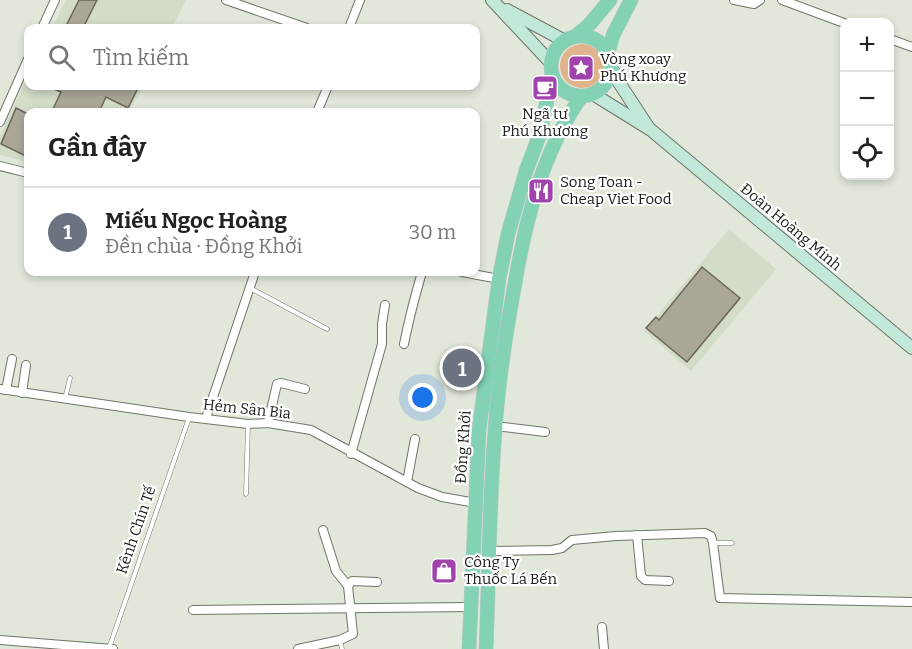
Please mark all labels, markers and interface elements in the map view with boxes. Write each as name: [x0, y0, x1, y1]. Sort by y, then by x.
map controls: [840, 18, 894, 180]
button: +: [840, 18, 894, 72]
search box: [24, 24, 480, 90]
icon: search: [45, 41, 78, 74]
text: Tìm kiếm: [93, 44, 189, 71]
place label: Vòng xoay Phú Khương: [600, 50, 686, 85]
place icon: Vòng xoay Phú Khương: [566, 53, 596, 83]
button: −: [840, 72, 894, 126]
cafe icon: Ngã tư Phú Khương: [530, 73, 560, 103]
place label: Ngã tư Phú Khương: [502, 105, 588, 140]
button: locate: [840, 126, 894, 180]
text: Gần đây: [48, 132, 146, 163]
place label: Song Toan - Cheap Viet Food: [560, 173, 672, 208]
restaurant icon: Song Toan - Cheap Viet Food: [526, 176, 556, 206]
street label: Đoàn Hoàng Minh: [737, 180, 846, 275]
text: Miếu Ngọc Hoàng: [105, 207, 287, 234]
text: 1: [63, 220, 72, 244]
text: 30 m: [409, 220, 456, 244]
text: Đền chùa · Đồng Khởi: [105, 234, 302, 258]
pin: 1: [442, 346, 482, 391]
your location: [408, 383, 437, 412]
street label: Hẻm Sân Bia: [202, 395, 292, 423]
street label: Đồng Khởi: [451, 409, 475, 484]
street label: Kênh Chín Tế: [113, 484, 159, 576]
place label: Công Ty Thuốc Lá Bến: [464, 553, 558, 588]
shop icon: Công Ty Thuốc Lá Bến: [429, 556, 459, 586]

